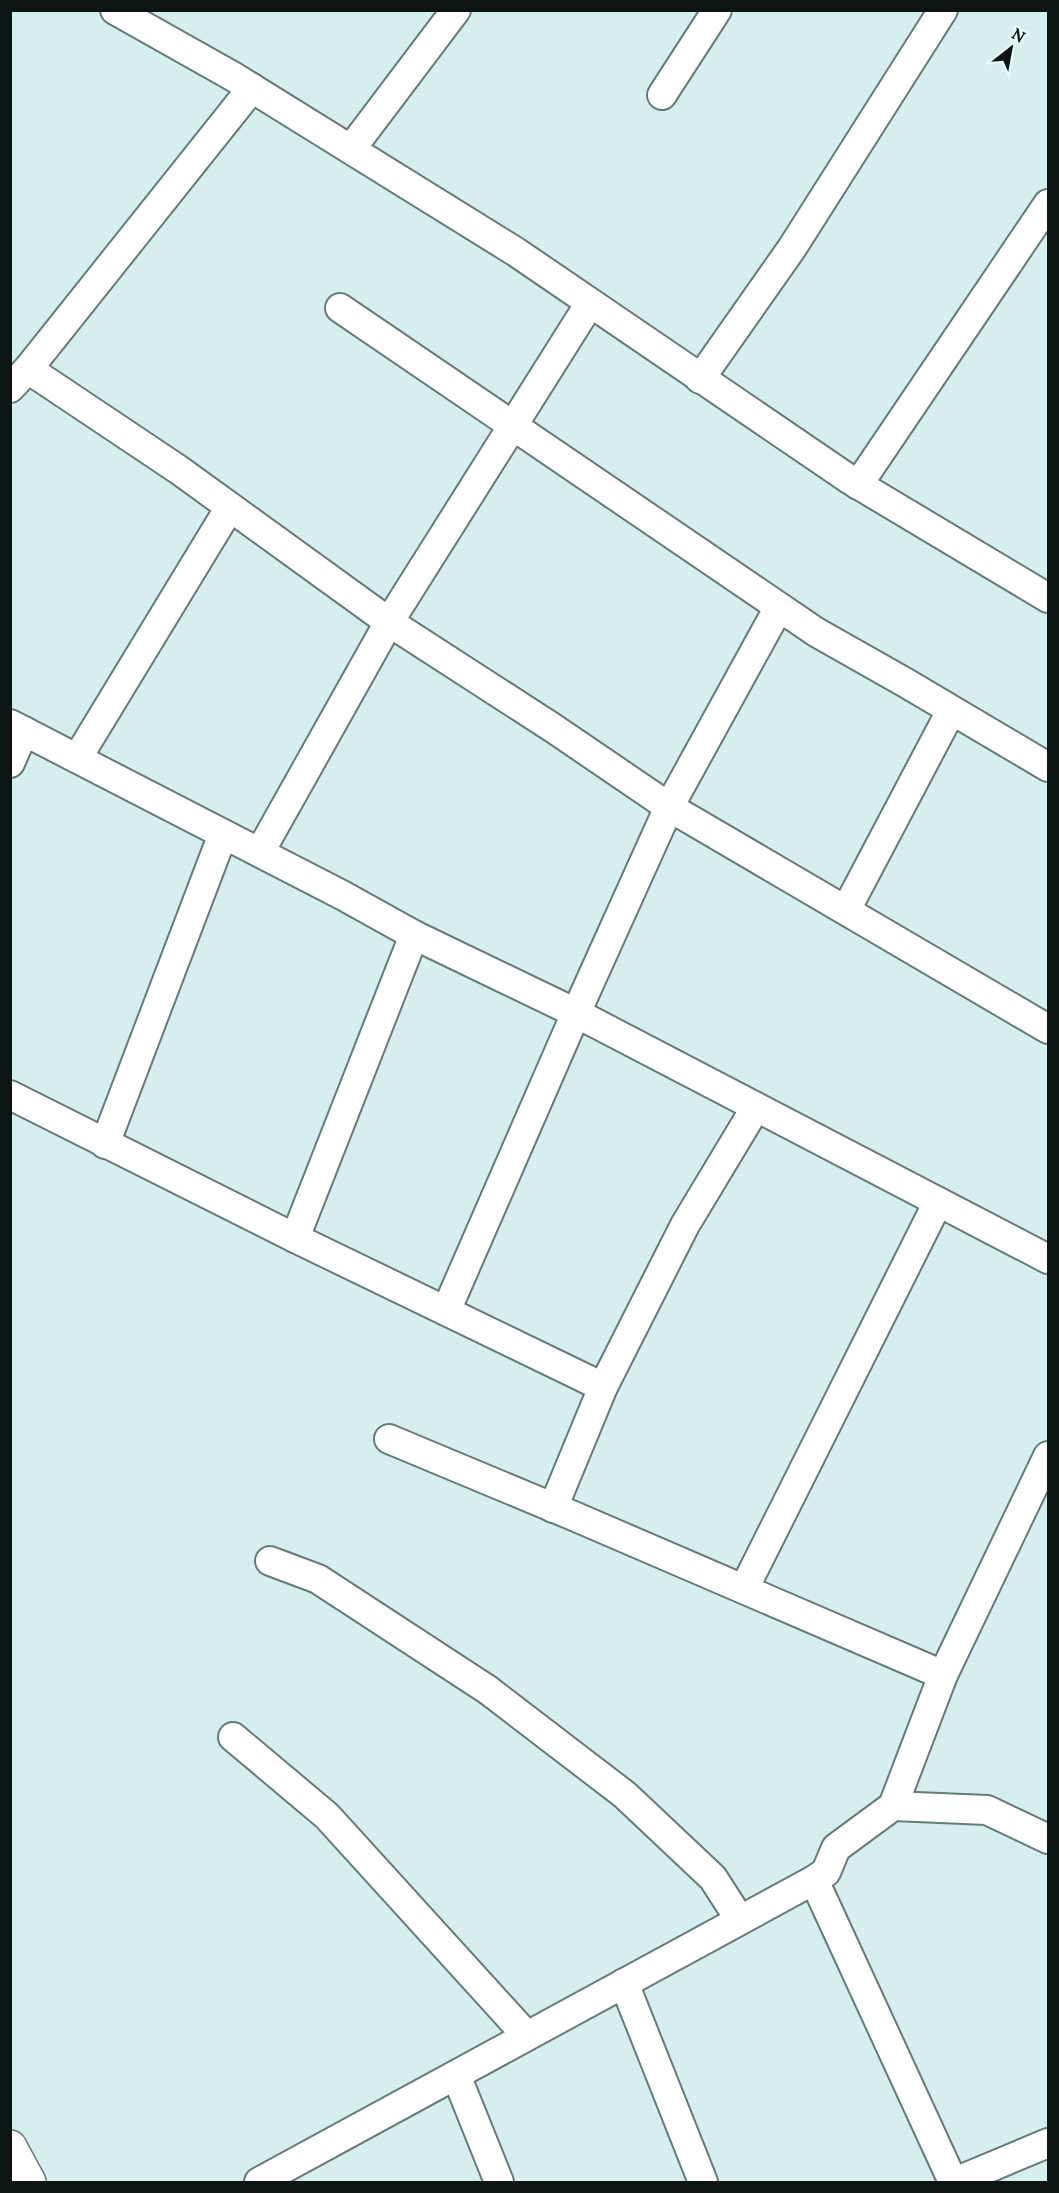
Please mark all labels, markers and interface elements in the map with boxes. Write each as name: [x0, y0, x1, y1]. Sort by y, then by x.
north arrow: [981, 18, 1041, 78]
text: N: [1008, 23, 1029, 47]

